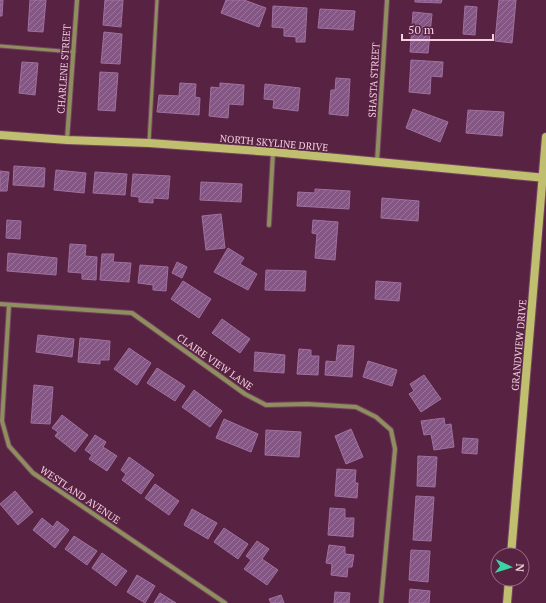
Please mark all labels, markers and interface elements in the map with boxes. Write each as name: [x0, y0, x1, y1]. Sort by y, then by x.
scale bar: [402, 16, 493, 42]
text: 50 m: [408, 22, 435, 37]
street label: CHARLENE STREET: [54, 24, 74, 114]
street label: SHASTA STREET: [366, 42, 382, 118]
street label: NORTH SKYLINE DRIVE: [219, 132, 329, 154]
street label: GRANDVIEW DRIVE: [509, 299, 529, 391]
street label: CLAIRE VIEW LANE: [174, 331, 256, 393]
street label: WESTLAND AVENUE: [37, 463, 123, 527]
north arrow: [490, 547, 530, 587]
text: N: [513, 563, 527, 573]

